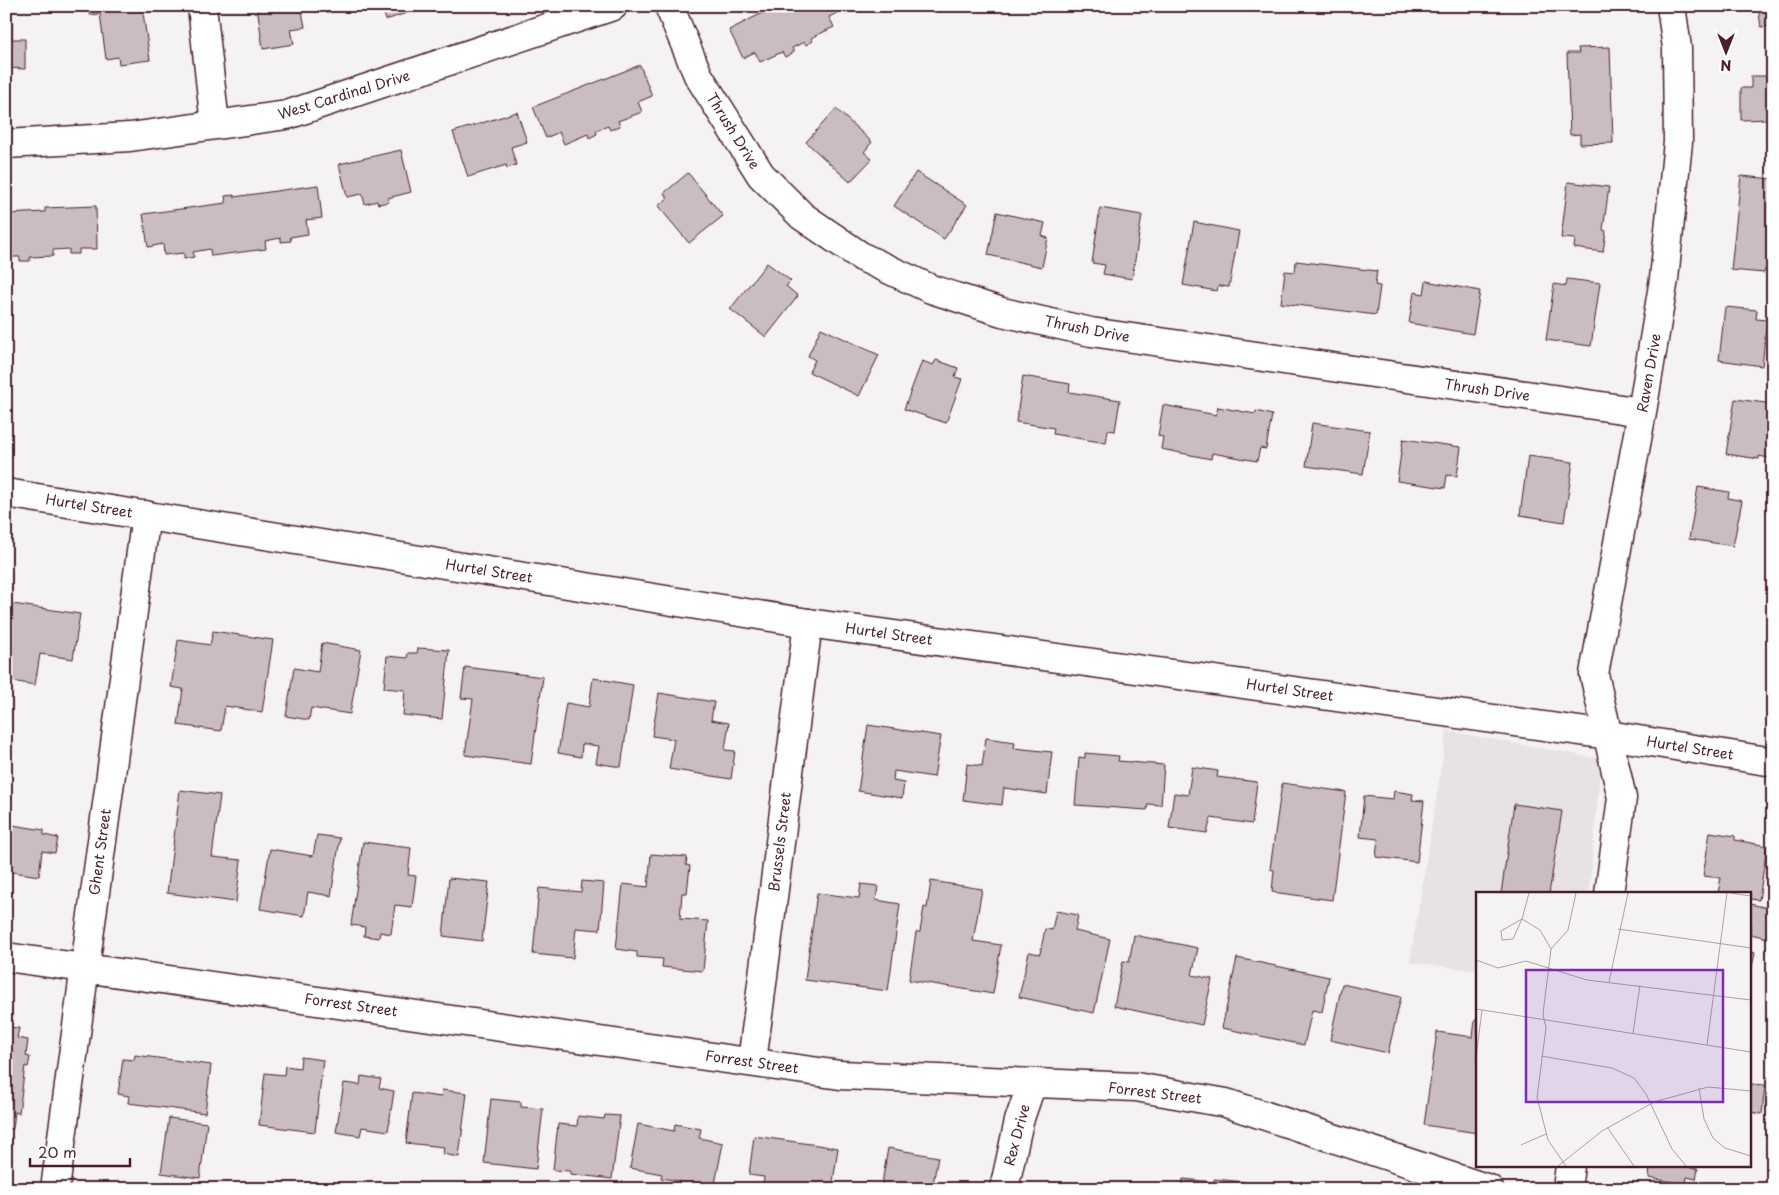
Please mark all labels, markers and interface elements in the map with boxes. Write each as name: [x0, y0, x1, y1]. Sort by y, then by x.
north arrow: [1702, 28, 1752, 78]
text: N: [1720, 55, 1732, 76]
street label: West Cardinal Drive: [275, 64, 412, 125]
street label: Thrush Drive: [702, 89, 765, 173]
street label: Thrush Drive: [1043, 310, 1132, 347]
street label: Raven Drive: [1631, 332, 1666, 414]
street label: Thrush Drive: [1443, 373, 1531, 406]
street label: Hurtel Street: [44, 488, 134, 523]
street label: Hurtel Street: [444, 553, 534, 588]
street label: Hurtel Street: [844, 617, 934, 650]
street label: Hurtel Street: [1245, 673, 1335, 706]
street label: Hurtel Street: [1645, 730, 1735, 765]
street label: Brussels Street: [763, 791, 796, 893]
street label: Ghent Street: [83, 807, 116, 897]
inset map: [1476, 892, 1752, 1168]
street label: Forrest Street: [303, 988, 399, 1021]
street label: Forrest Street: [704, 1045, 800, 1078]
street label: Forrest Street: [1107, 1076, 1203, 1109]
street label: Rex Drive: [998, 1102, 1035, 1168]
scale bar: [30, 1135, 130, 1167]
text: 20 m: [38, 1140, 77, 1163]

